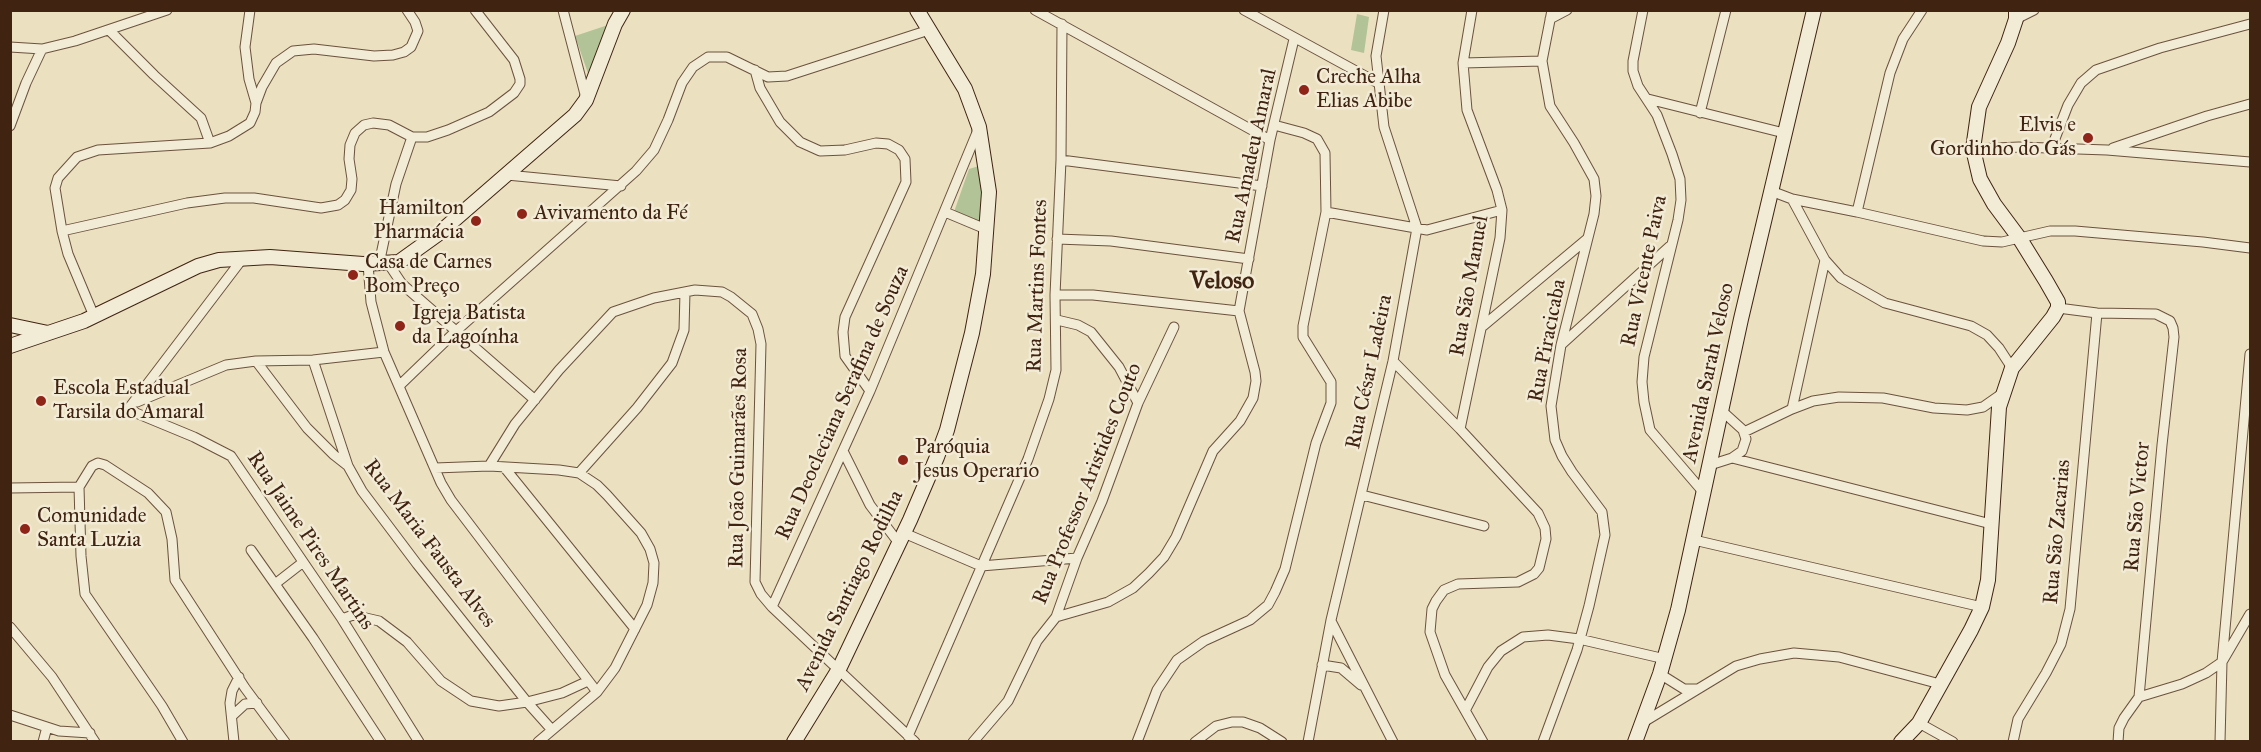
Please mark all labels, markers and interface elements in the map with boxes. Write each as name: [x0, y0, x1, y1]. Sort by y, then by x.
place label: Creche Alha Elias Abibe: [1316, 65, 1421, 115]
street label: Rua Amadeu Amaral: [1221, 66, 1283, 246]
marker: Creche Alha Elias Abibe: [1297, 83, 1311, 97]
place label: Elvis e Gordinho do Gás: [1930, 113, 2076, 163]
marker: Elvis e Gordinho do Gás: [2081, 131, 2095, 145]
street label: Rua Vicente Paiva: [1617, 193, 1673, 349]
place label: Hamilton Pharmácia: [374, 196, 464, 246]
street label: Rua Martins Fontes: [1022, 199, 1054, 373]
place label: Avivamento da Fé: [534, 201, 688, 227]
marker: Avivamento da Fé: [515, 207, 529, 221]
marker: Hamilton Pharmácia: [469, 214, 483, 228]
street label: Rua São Manuel: [1445, 214, 1495, 358]
place label: Casa de Carnes Bom Preço: [365, 250, 492, 300]
street label: Rua Deocleciana Serafina de Souza: [771, 262, 915, 544]
marker: Casa de Carnes Bom Preço: [346, 268, 360, 282]
district label: Veloso: [1190, 268, 1254, 296]
street label: Rua Piracicaba: [1524, 277, 1572, 405]
street label: Avenida Sarah Veloso: [1678, 281, 1740, 465]
street label: Rua César Ladeira: [1341, 292, 1399, 452]
place label: Igreja Batista da Lagoínha: [412, 301, 525, 351]
marker: Igreja Batista da Lagoínha: [393, 319, 407, 333]
street label: Rua João Guimarães Rosa: [724, 348, 754, 568]
street label: Rua Professor Aristides Couto: [1028, 360, 1148, 608]
place label: Escola Estadual Tarsila do Amaral: [53, 376, 204, 426]
marker: Escola Estadual Tarsila do Amaral: [34, 394, 48, 408]
place label: Paróquia Jesus Operario: [915, 435, 1039, 485]
street label: Rua São Victor: [2120, 441, 2156, 573]
street label: Rua Jaime Pires Martins: [241, 447, 379, 635]
marker: Paróquia Jesus Operario: [896, 453, 910, 467]
street label: Rua Maria Fausta Alves: [357, 455, 501, 633]
street label: Rua São Zacarias: [2039, 459, 2077, 605]
street label: Avenida Santiago Rodilha: [790, 487, 910, 695]
place label: Comunidade Santa Luzia: [37, 504, 146, 554]
marker: Comunidade Santa Luzia: [18, 522, 32, 536]

